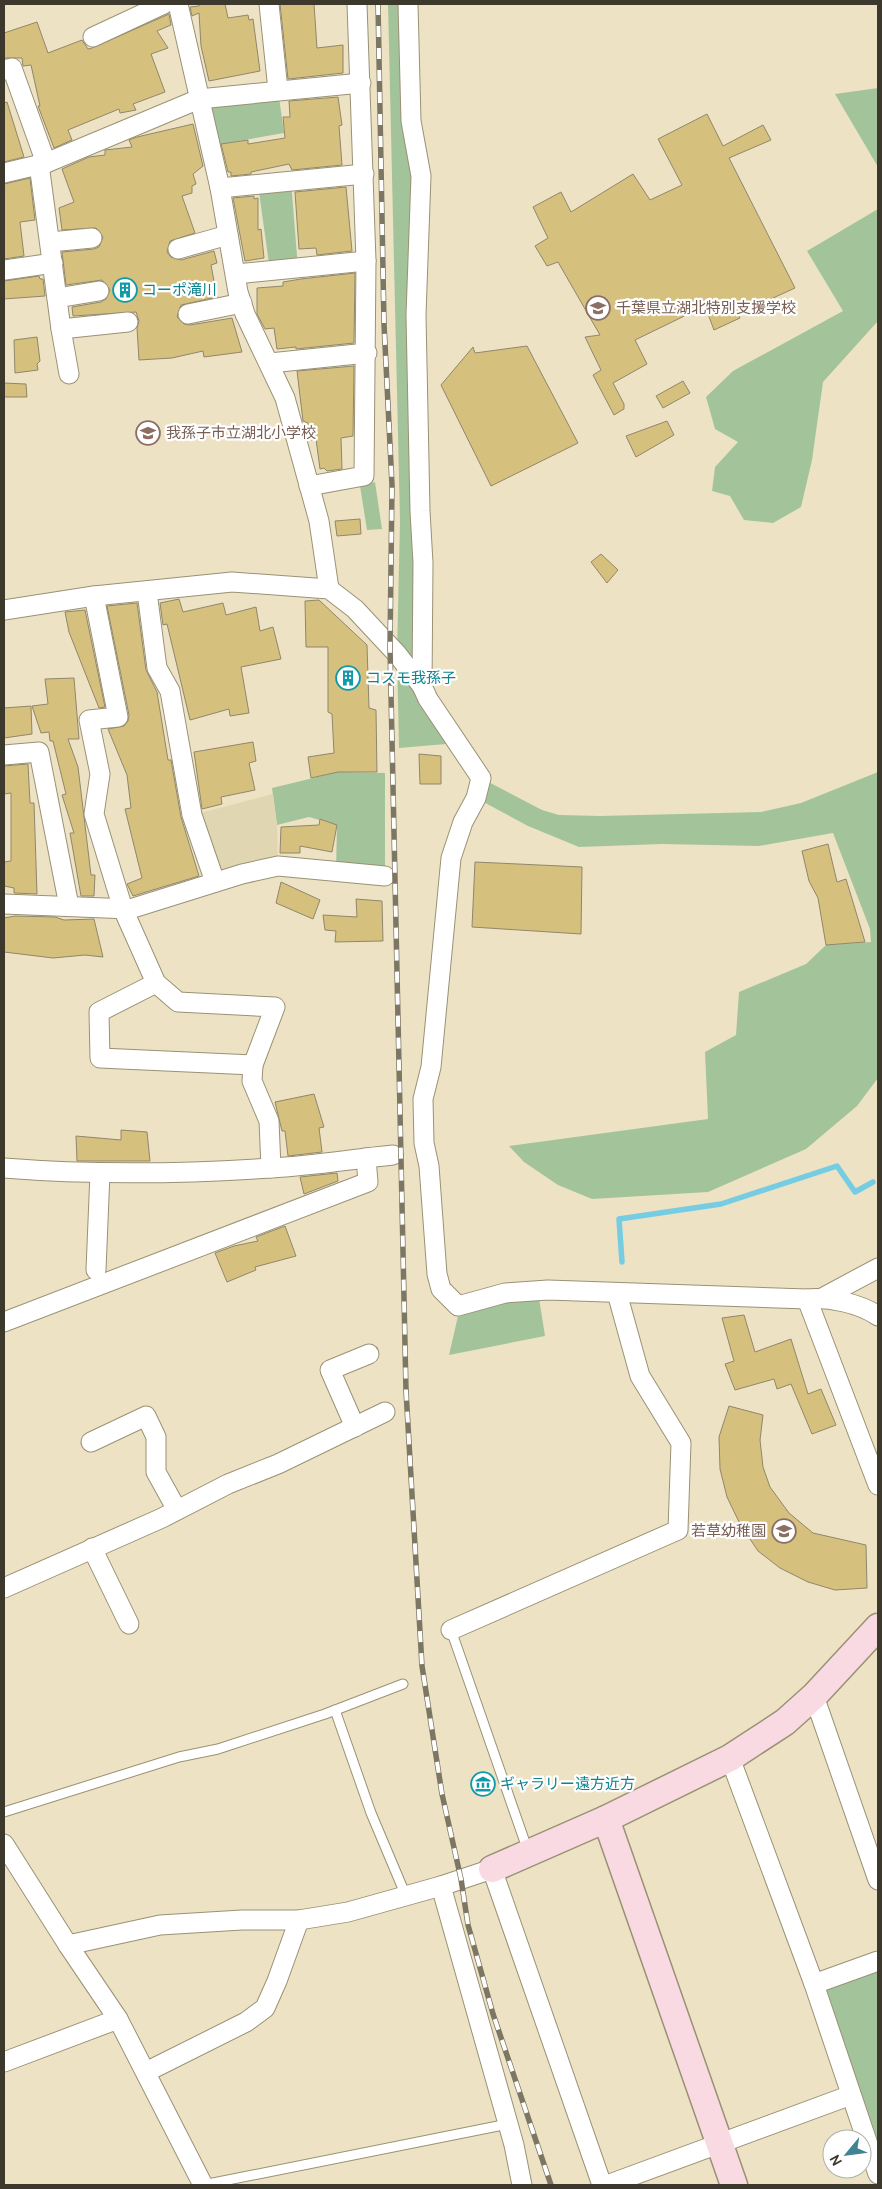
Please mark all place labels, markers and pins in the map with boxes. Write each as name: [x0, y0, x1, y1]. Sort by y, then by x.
building icon: コーポ滝川: [112, 277, 138, 303]
place label: コーポ滝川: [142, 281, 217, 299]
school or university icon: 千葉県立湖北特別支援学校: [585, 295, 611, 321]
place label: 千葉県立湖北特別支援学校: [616, 299, 796, 317]
school or university icon: 我孫子市立湖北小学校: [135, 420, 161, 446]
place label: 我孫子市立湖北小学校: [166, 424, 316, 442]
building icon: コスモ我孫子: [335, 665, 361, 691]
place label: コスモ我孫子: [366, 669, 456, 687]
school or university icon: 若草幼稚園: [771, 1518, 797, 1544]
place label: 若草幼稚園: [691, 1522, 766, 1540]
museum icon: ギャラリー遠方近方: [470, 1771, 496, 1797]
place label: ギャラリー遠方近方: [500, 1775, 635, 1793]

